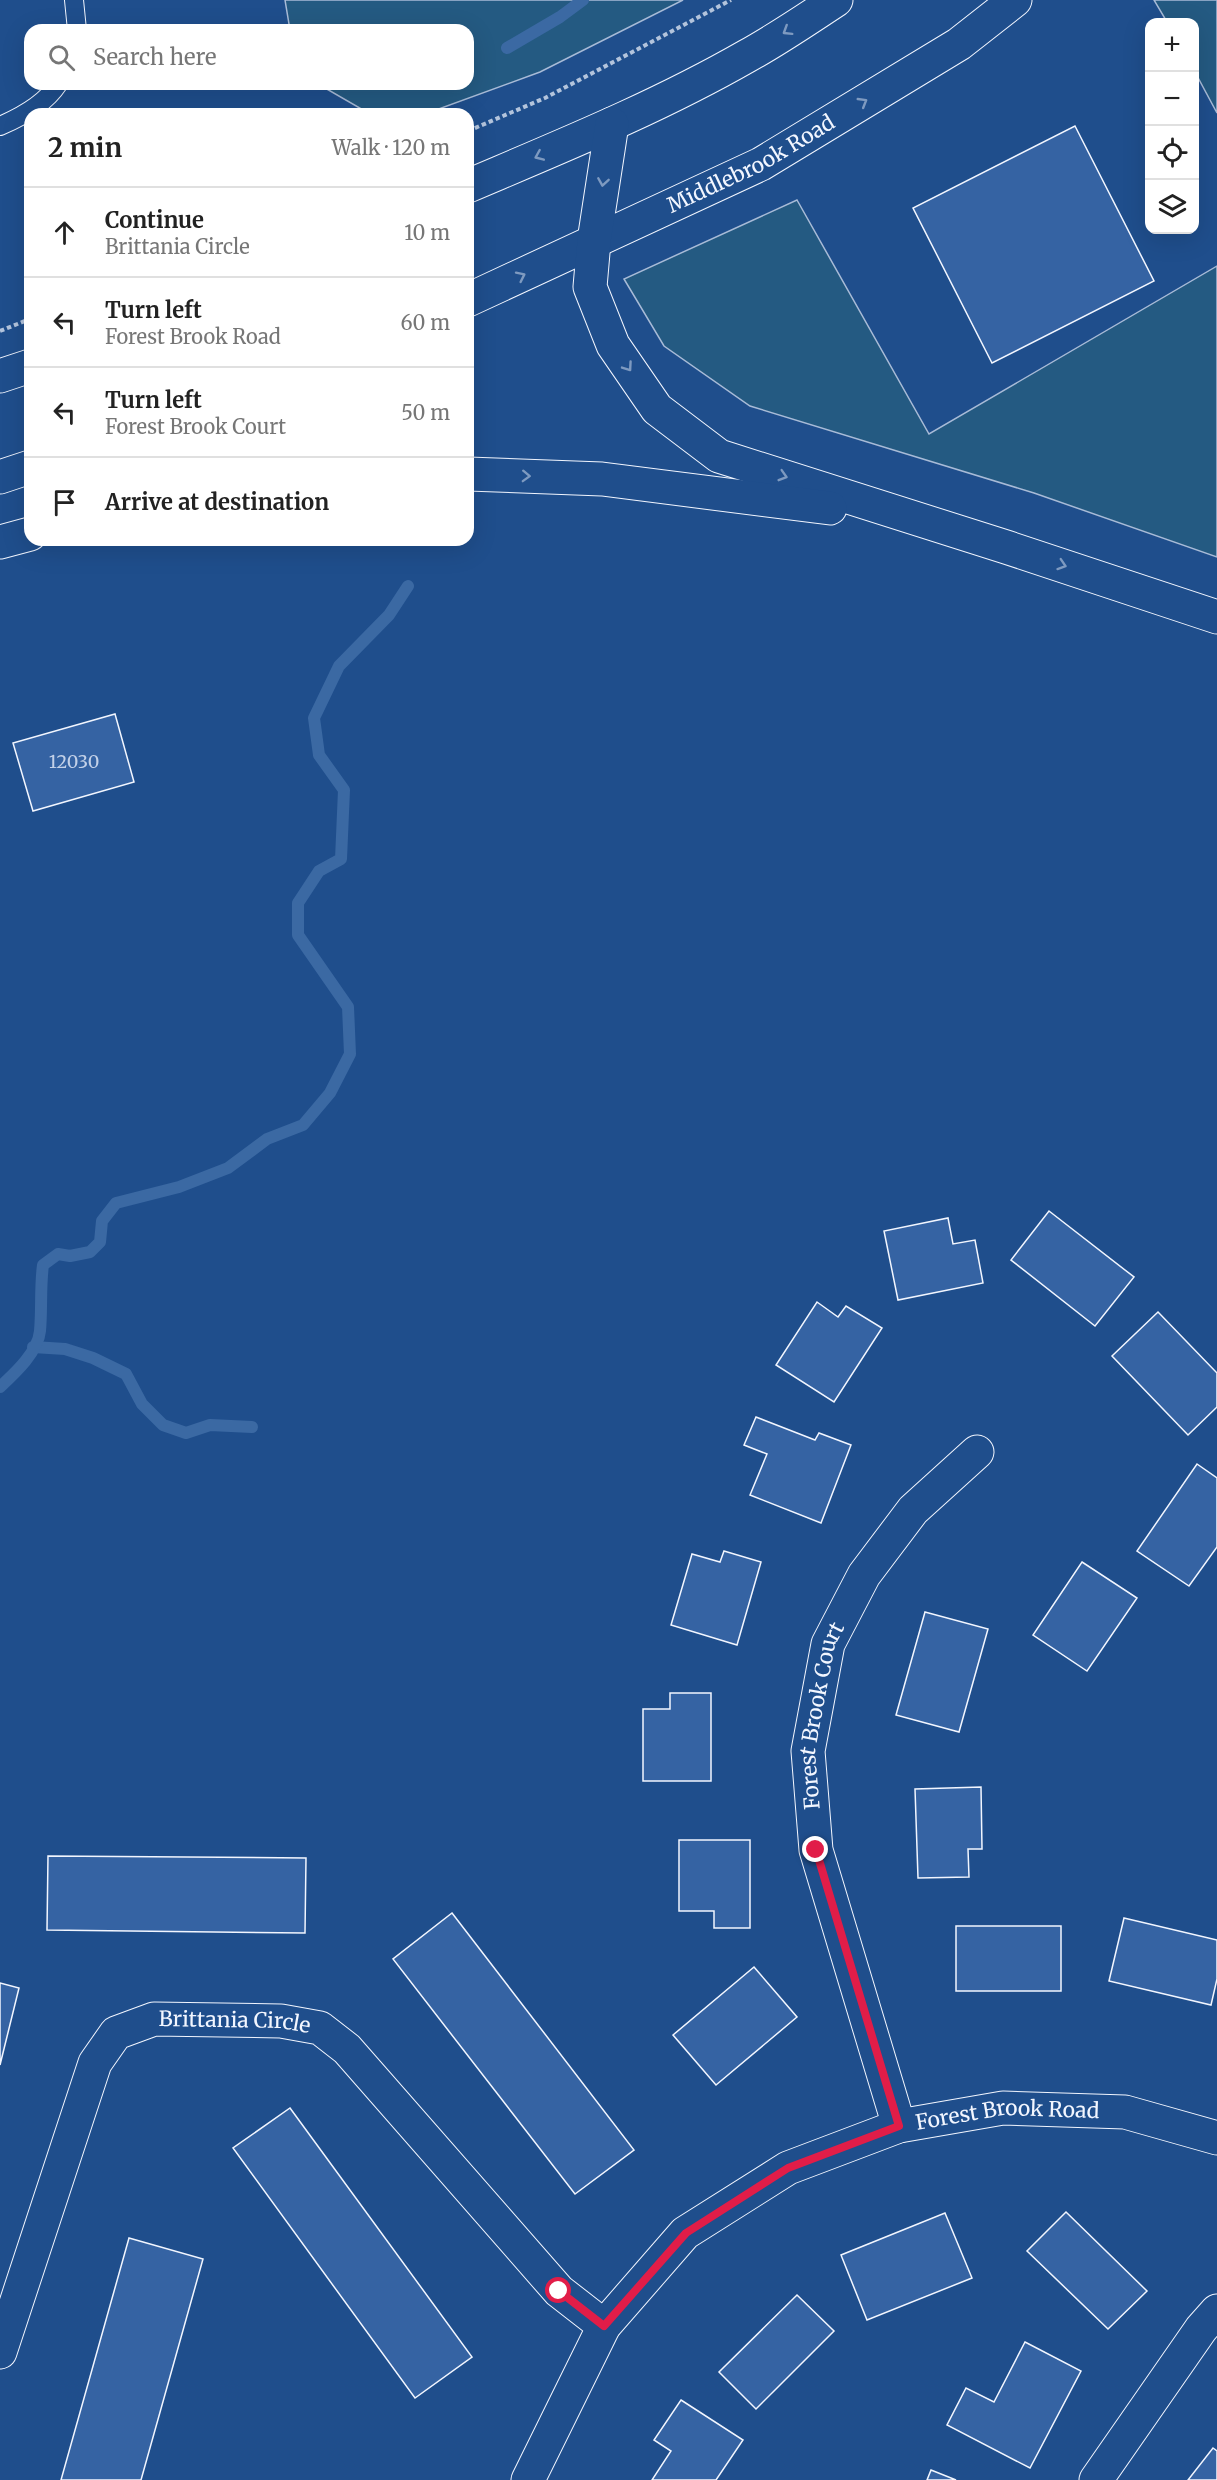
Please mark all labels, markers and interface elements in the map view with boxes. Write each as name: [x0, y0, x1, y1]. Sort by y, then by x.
map controls: [1145, 18, 1199, 234]
button: +: [1145, 18, 1199, 72]
search box: [24, 24, 474, 90]
one-way arrow: [783, 24, 793, 36]
icon: search: [45, 41, 78, 74]
text: Search here: [93, 43, 216, 71]
button: −: [1145, 72, 1199, 126]
one-way arrow: [857, 97, 867, 109]
street label: Middlebrook Road: [663, 108, 840, 219]
button: locate: [1145, 126, 1199, 180]
text: 2 min: [48, 131, 122, 164]
text: Walk · 120 m: [332, 135, 450, 160]
one-way arrow: [535, 149, 546, 161]
one-way arrow: [597, 177, 610, 187]
button: layers: [1145, 180, 1199, 234]
text: Continue: [105, 206, 204, 234]
icon: ahead: [48, 216, 81, 249]
text: 10 m: [404, 220, 450, 245]
text: Brittania Circle: [105, 234, 250, 259]
one-way arrow: [515, 272, 526, 283]
text: Turn left: [105, 296, 202, 324]
icon: left: [48, 306, 81, 339]
text: 60 m: [400, 310, 450, 335]
text: Forest Brook Road: [105, 324, 281, 349]
one-way arrow: [621, 361, 632, 372]
text: Turn left: [105, 386, 202, 414]
icon: left: [48, 396, 81, 429]
text: 50 m: [401, 400, 450, 425]
text: Forest Brook Court: [105, 414, 286, 439]
one-way arrow: [777, 469, 788, 481]
one-way arrow: [522, 470, 531, 482]
icon: arrive: [48, 486, 81, 519]
text: Arrive at destination: [105, 488, 329, 516]
one-way arrow: [1056, 558, 1067, 571]
house number: 12030: [49, 750, 99, 773]
street label: Forest Brook Court: [793, 1617, 850, 1811]
route end: [802, 1836, 828, 1862]
street label: Brittania Circle: [158, 2005, 313, 2039]
street label: Forest Brook Road: [913, 2094, 1100, 2136]
route start: [545, 2277, 571, 2303]

